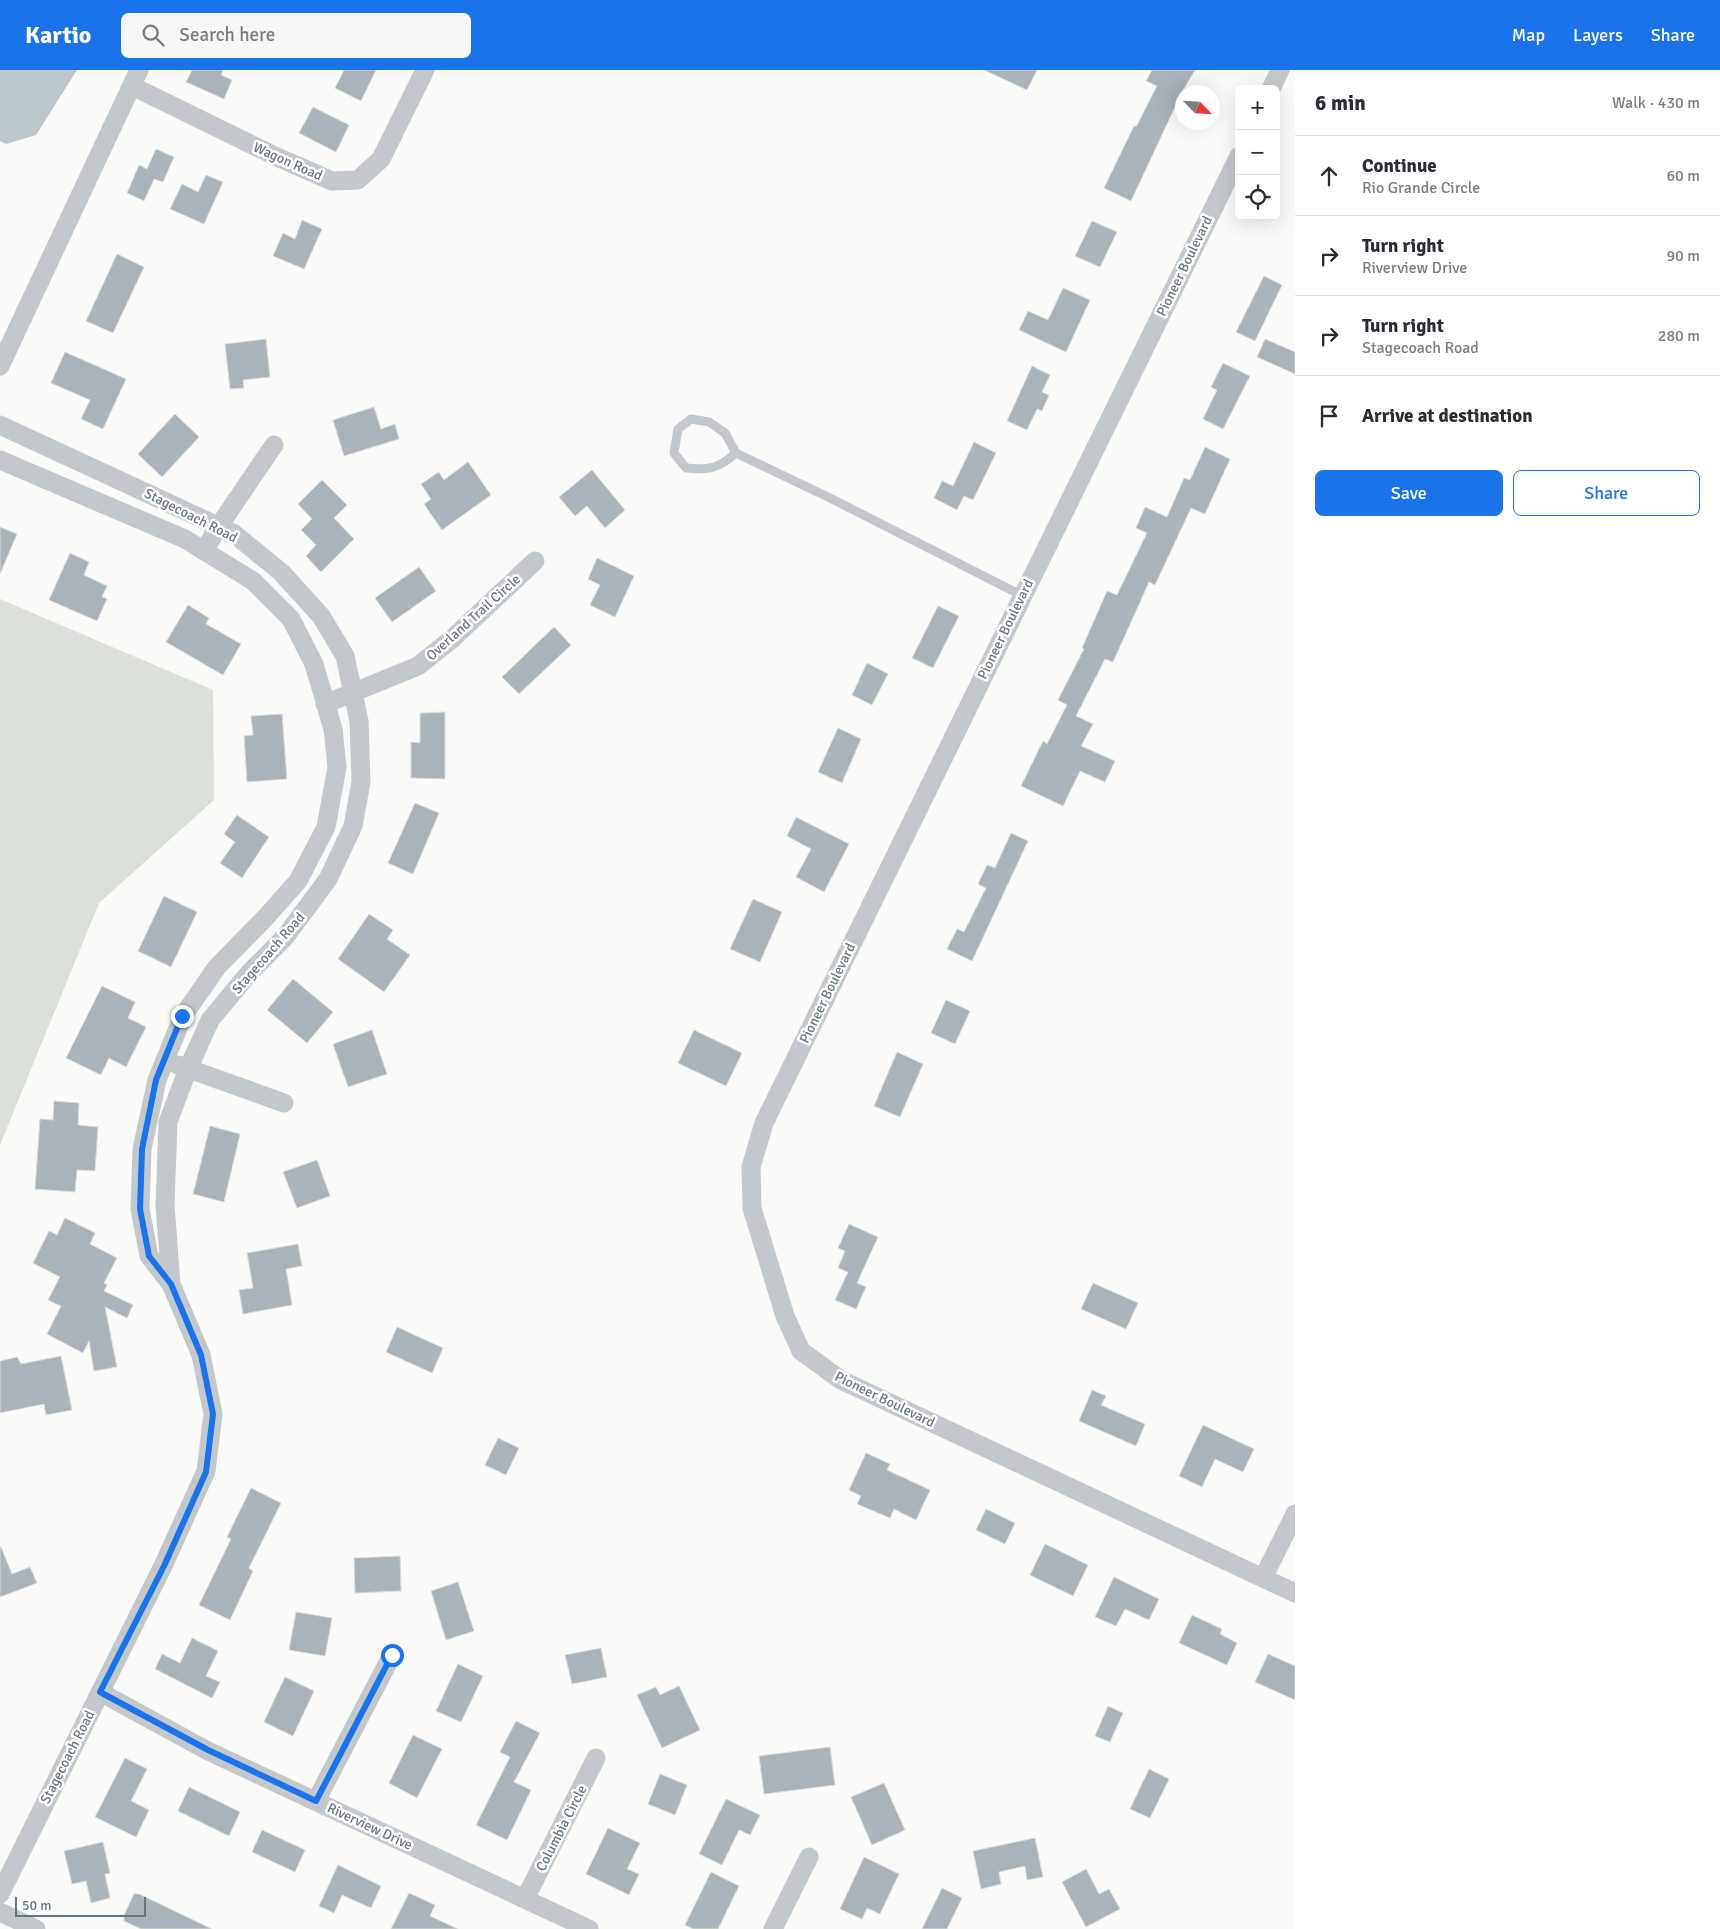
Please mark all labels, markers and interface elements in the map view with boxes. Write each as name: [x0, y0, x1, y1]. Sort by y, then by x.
search box: [121, 13, 471, 58]
text: Kartio: [25, 20, 91, 50]
icon: search: [139, 21, 167, 49]
text: Search here: [179, 23, 275, 47]
text: Map: [1512, 24, 1545, 46]
text: Layers: [1573, 24, 1623, 46]
text: Share: [1651, 24, 1695, 46]
north arrow: [1175, 85, 1220, 130]
map controls: [1235, 85, 1280, 220]
button: +: [1235, 85, 1280, 130]
text: 6 min: [1315, 90, 1366, 116]
text: Walk · 430 m: [1612, 93, 1700, 113]
button: −: [1235, 130, 1280, 175]
street label: Wagon Road: [251, 139, 325, 184]
text: Continue: [1362, 154, 1437, 178]
icon: ahead: [1315, 162, 1343, 190]
text: 60 m: [1666, 166, 1700, 186]
button: locate: [1235, 175, 1280, 220]
text: Rio Grande Circle: [1362, 178, 1480, 198]
street label: Pioneer Boulevard: [1153, 214, 1216, 319]
text: Turn right: [1362, 234, 1444, 258]
icon: right: [1315, 242, 1343, 270]
text: 90 m: [1666, 246, 1700, 266]
text: Riverview Drive: [1362, 258, 1467, 278]
text: Turn right: [1362, 314, 1444, 338]
icon: right: [1315, 322, 1343, 350]
text: 280 m: [1658, 326, 1700, 346]
text: Stagecoach Road: [1362, 338, 1479, 358]
icon: arrive: [1315, 402, 1343, 430]
text: Arrive at destination: [1362, 404, 1533, 428]
button: Save: [1315, 470, 1503, 516]
button: Share: [1513, 470, 1700, 516]
street label: Stagecoach Road: [141, 485, 240, 546]
street label: Overland Trail Circle: [423, 571, 524, 664]
street label: Pioneer Boulevard: [974, 577, 1037, 682]
street label: Stagecoach Road: [228, 909, 308, 997]
street label: Pioneer Boulevard: [796, 941, 859, 1046]
route end: [171, 1005, 194, 1028]
street label: Pioneer Boulevard: [832, 1368, 937, 1431]
route start: [381, 1644, 404, 1667]
street label: Stagecoach Road: [37, 1708, 98, 1807]
street label: Columbia Circle: [532, 1782, 590, 1874]
street label: Riverview Drive: [324, 1799, 415, 1854]
scale bar: [15, 1894, 146, 1917]
text: 50 m: [22, 1897, 51, 1914]

